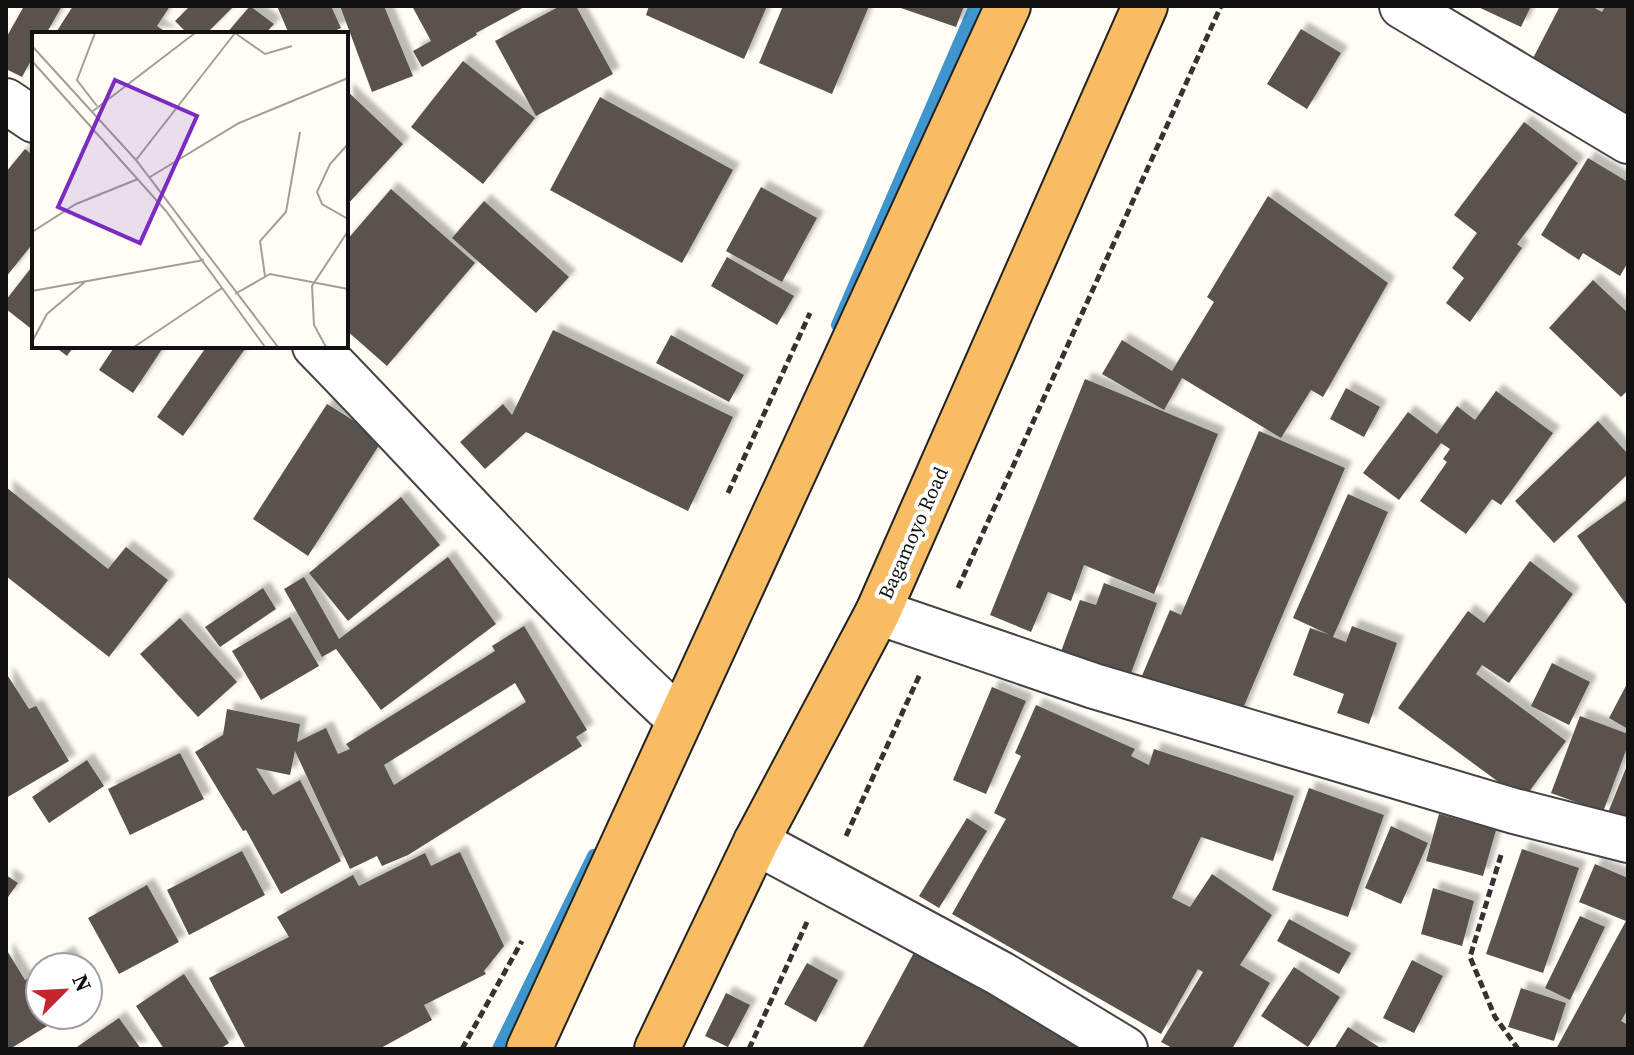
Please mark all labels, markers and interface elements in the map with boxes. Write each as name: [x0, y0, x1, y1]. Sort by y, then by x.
inset map: [32, 32, 348, 348]
street label: Bagamoyo Road: [871, 462, 955, 604]
north arrow: [24, 951, 104, 1031]
text: N: [65, 969, 99, 996]

